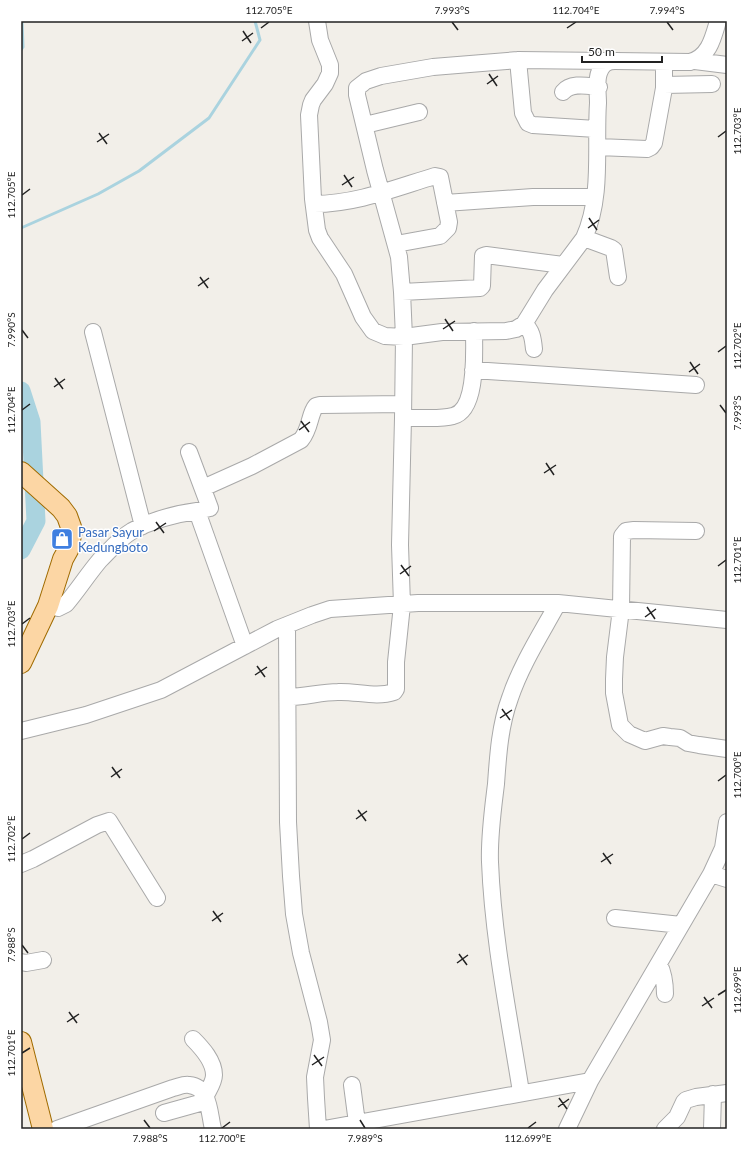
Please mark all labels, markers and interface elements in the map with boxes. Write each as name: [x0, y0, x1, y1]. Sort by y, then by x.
text: 112.705°E: [245, 4, 293, 16]
text: 7.993°S: [434, 4, 470, 16]
text: 112.704°E: [552, 4, 600, 16]
text: 7.994°S: [649, 4, 685, 16]
scale bar: [582, 38, 662, 64]
text: 50 m: [588, 44, 615, 59]
text: 112.703°E: [731, 107, 743, 155]
text: 112.705°E: [5, 171, 17, 219]
text: 7.990°S: [5, 312, 17, 348]
text: 112.702°E: [731, 322, 743, 370]
text: 112.704°E: [5, 386, 17, 434]
text: 7.993°S: [731, 395, 743, 431]
place label: Pasar Sayur Kedungboto: [78, 524, 148, 555]
shop icon: Pasar Sayur Kedungboto: [49, 526, 75, 552]
text: 112.701°E: [731, 536, 743, 584]
text: 112.703°E: [5, 600, 17, 648]
text: 112.700°E: [731, 751, 743, 799]
text: 112.702°E: [5, 815, 17, 863]
text: 7.988°S: [5, 927, 17, 963]
text: 112.699°E: [731, 966, 743, 1014]
text: 112.701°E: [5, 1029, 17, 1077]
text: 7.988°S: [132, 1132, 168, 1144]
text: 112.700°E: [198, 1132, 246, 1144]
text: 7.989°S: [347, 1132, 383, 1144]
text: 112.699°E: [504, 1132, 552, 1144]

